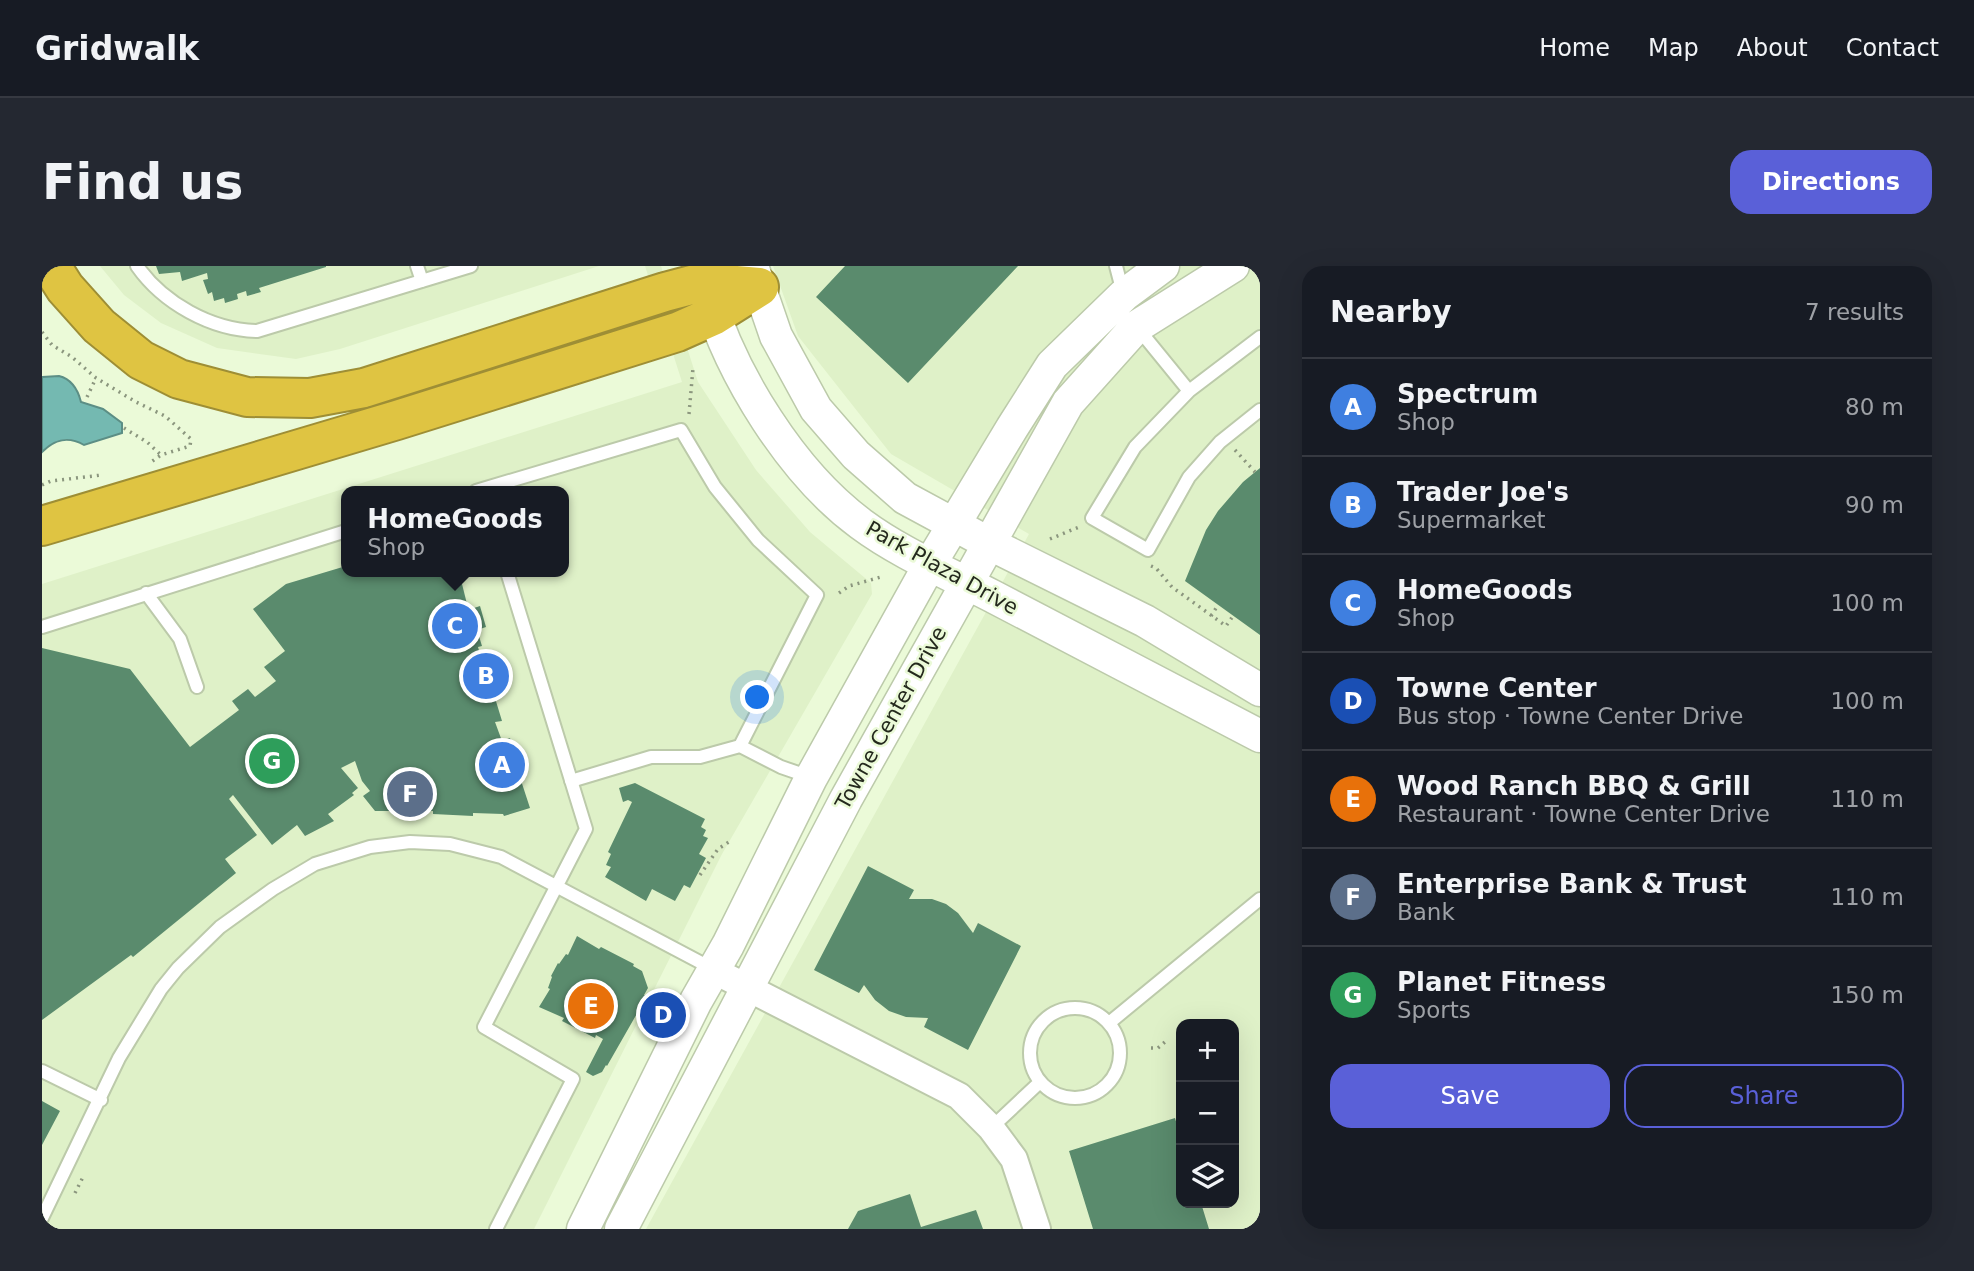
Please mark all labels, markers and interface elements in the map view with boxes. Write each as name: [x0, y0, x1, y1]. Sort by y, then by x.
text: Gridwalk: [35, 29, 199, 68]
text: Home: [1539, 34, 1610, 62]
text: Map: [1648, 34, 1699, 62]
text: About: [1737, 34, 1808, 62]
text: Contact: [1846, 34, 1939, 62]
button: Directions: [1730, 150, 1932, 214]
text: Find us: [42, 154, 243, 211]
text: Nearby: [1330, 294, 1452, 329]
text: 7 results: [1805, 299, 1904, 325]
text: Spectrum: [1397, 379, 1538, 409]
text: A: [1344, 394, 1362, 420]
text: 80 m: [1845, 394, 1904, 420]
text: Shop: [1397, 409, 1455, 435]
text: Trader Joe's: [1397, 477, 1569, 507]
popup: [341, 486, 569, 577]
text: B: [1344, 492, 1362, 518]
text: 90 m: [1845, 492, 1904, 518]
text: HomeGoods: [367, 504, 543, 534]
text: Supermarket: [1397, 507, 1546, 533]
street label: Park Plaza Drive: [862, 516, 1022, 620]
text: Shop: [367, 534, 425, 560]
text: HomeGoods: [1397, 575, 1573, 605]
text: C: [1345, 590, 1361, 616]
text: 100 m: [1830, 590, 1904, 616]
pin: C: [432, 600, 478, 652]
text: Shop: [1397, 605, 1455, 631]
street label: Towne Center Drive: [830, 622, 951, 815]
pin: B: [463, 650, 509, 702]
text: Towne Center: [1397, 673, 1596, 703]
your location: [740, 680, 774, 714]
text: D: [1343, 688, 1363, 714]
text: 100 m: [1830, 688, 1904, 714]
text: Bus stop · Towne Center Drive: [1397, 703, 1743, 729]
pin: G: [249, 735, 295, 787]
pin: A: [479, 739, 525, 791]
pin: F: [387, 768, 433, 820]
text: Wood Ranch BBQ & Grill: [1397, 771, 1751, 801]
text: E: [1345, 786, 1361, 812]
text: 110 m: [1830, 786, 1904, 812]
text: Restaurant · Towne Center Drive: [1397, 801, 1770, 827]
text: Enterprise Bank & Trust: [1397, 869, 1747, 899]
text: F: [1345, 884, 1361, 910]
text: 110 m: [1830, 884, 1904, 910]
text: Bank: [1397, 899, 1455, 925]
text: Planet Fitness: [1397, 967, 1606, 997]
pin: E: [568, 980, 614, 1032]
text: G: [1344, 982, 1362, 1008]
text: 150 m: [1830, 982, 1904, 1008]
pin: D: [640, 989, 686, 1041]
text: Sports: [1397, 997, 1471, 1023]
map controls: [1176, 1019, 1239, 1208]
button: +: [1176, 1019, 1239, 1082]
button: Save: [1330, 1064, 1610, 1128]
button: Share: [1624, 1064, 1904, 1128]
button: −: [1176, 1082, 1239, 1145]
button: layers: [1176, 1145, 1239, 1208]

